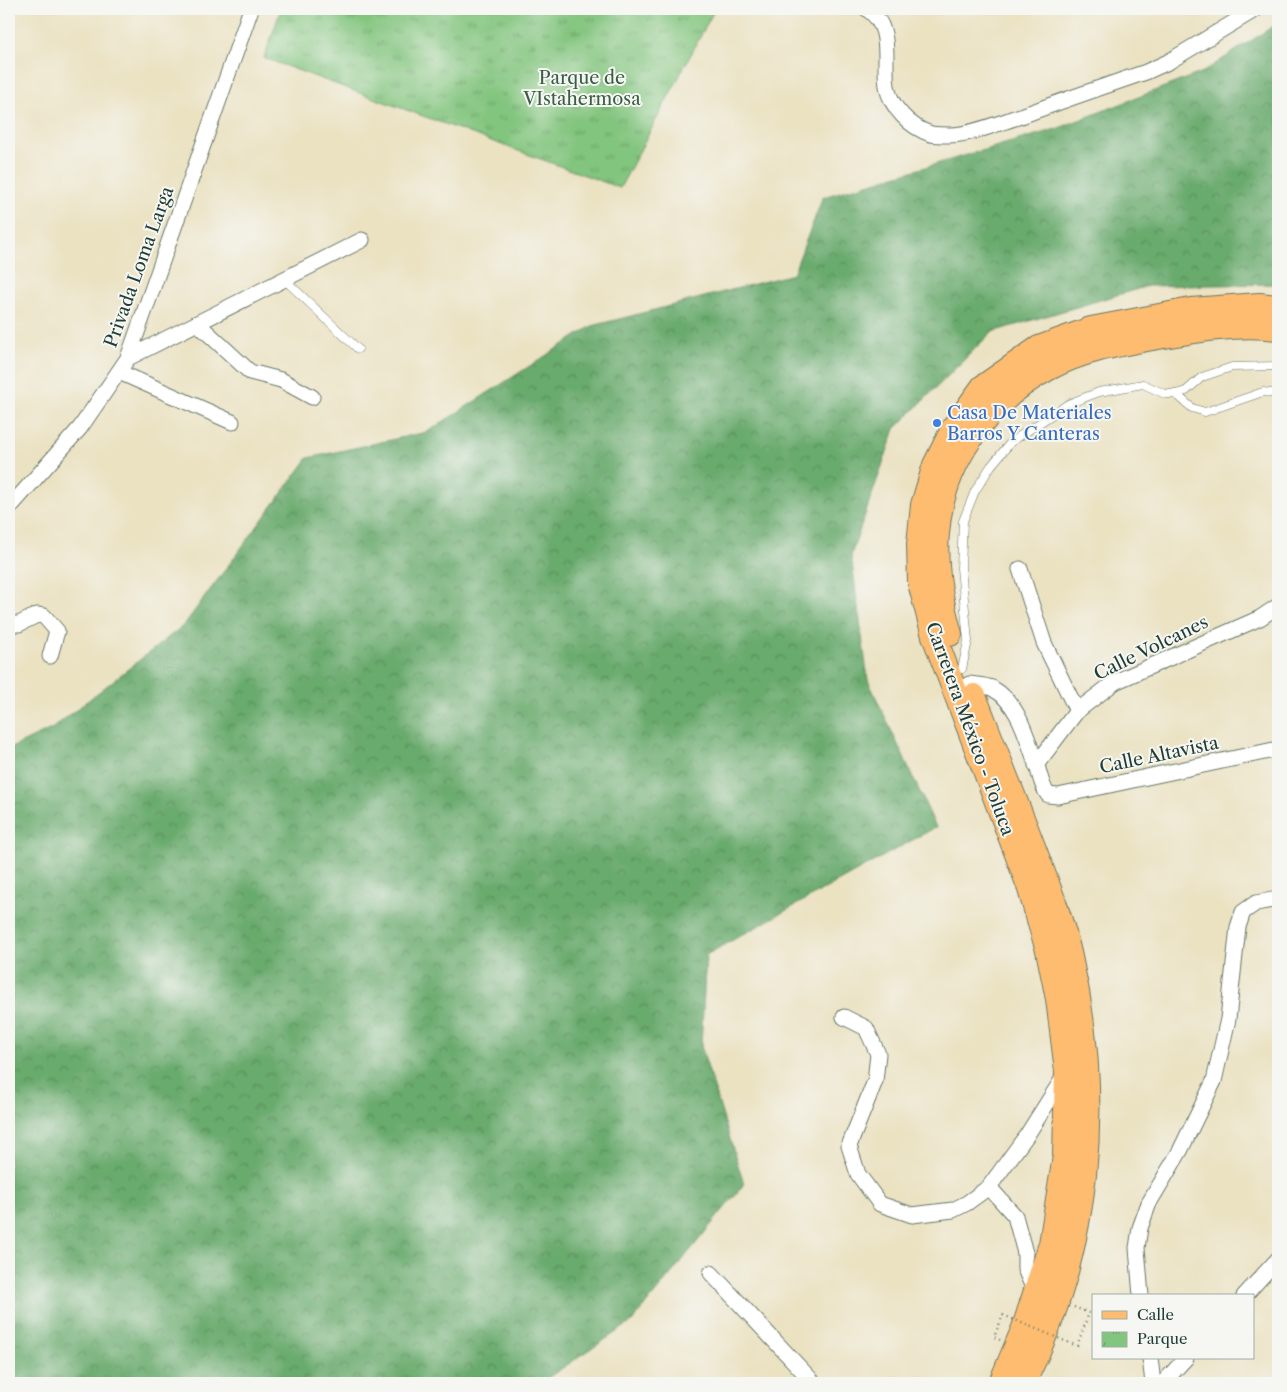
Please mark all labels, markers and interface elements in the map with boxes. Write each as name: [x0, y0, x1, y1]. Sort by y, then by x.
park label: Parque de VIstahermosa: [522, 67, 641, 110]
street label: Privada Loma Larga: [100, 183, 179, 351]
place label: Casa De Materiales Barros Y Canteras: [947, 402, 1112, 445]
marker: Casa De Materiales Barros Y Canteras: [931, 417, 943, 429]
street label: Calle Volcanes: [1090, 611, 1212, 685]
street label: Carretera México - Toluca: [921, 619, 1019, 839]
street label: Calle Altavista: [1097, 732, 1221, 778]
legend: [1092, 1294, 1254, 1360]
text: Calle: [1137, 1305, 1174, 1324]
text: Parque: [1137, 1329, 1187, 1348]

